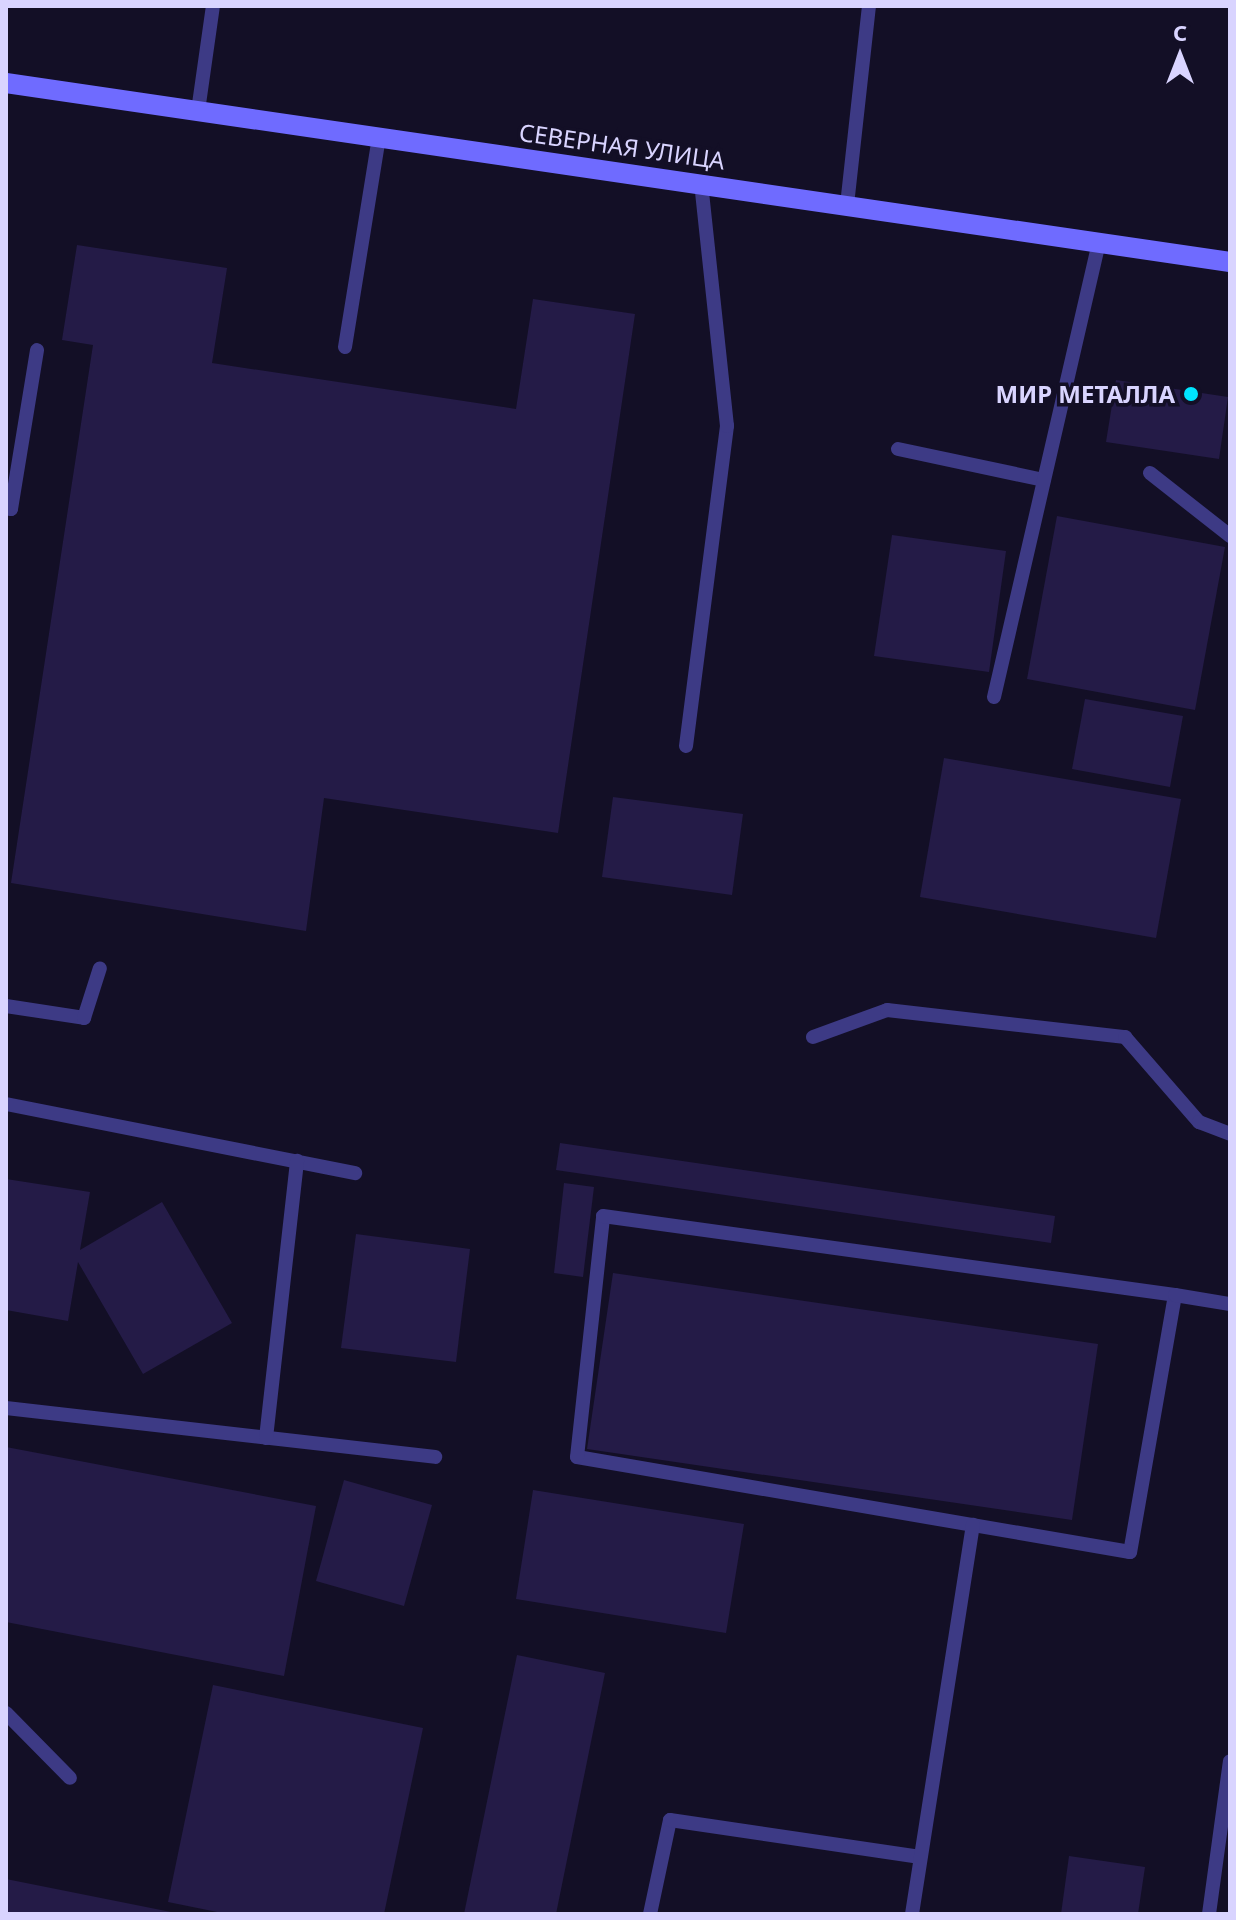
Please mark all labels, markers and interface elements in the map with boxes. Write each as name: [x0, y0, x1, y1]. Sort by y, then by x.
north arrow: [1140, 16, 1220, 96]
text: С: [1173, 17, 1187, 47]
street label: СЕВЕРНАЯ УЛИЦА: [517, 117, 727, 175]
place label: МИР МЕТАЛЛА: [996, 380, 1175, 408]
marker: МИР МЕТАЛЛА: [1182, 385, 1200, 403]

